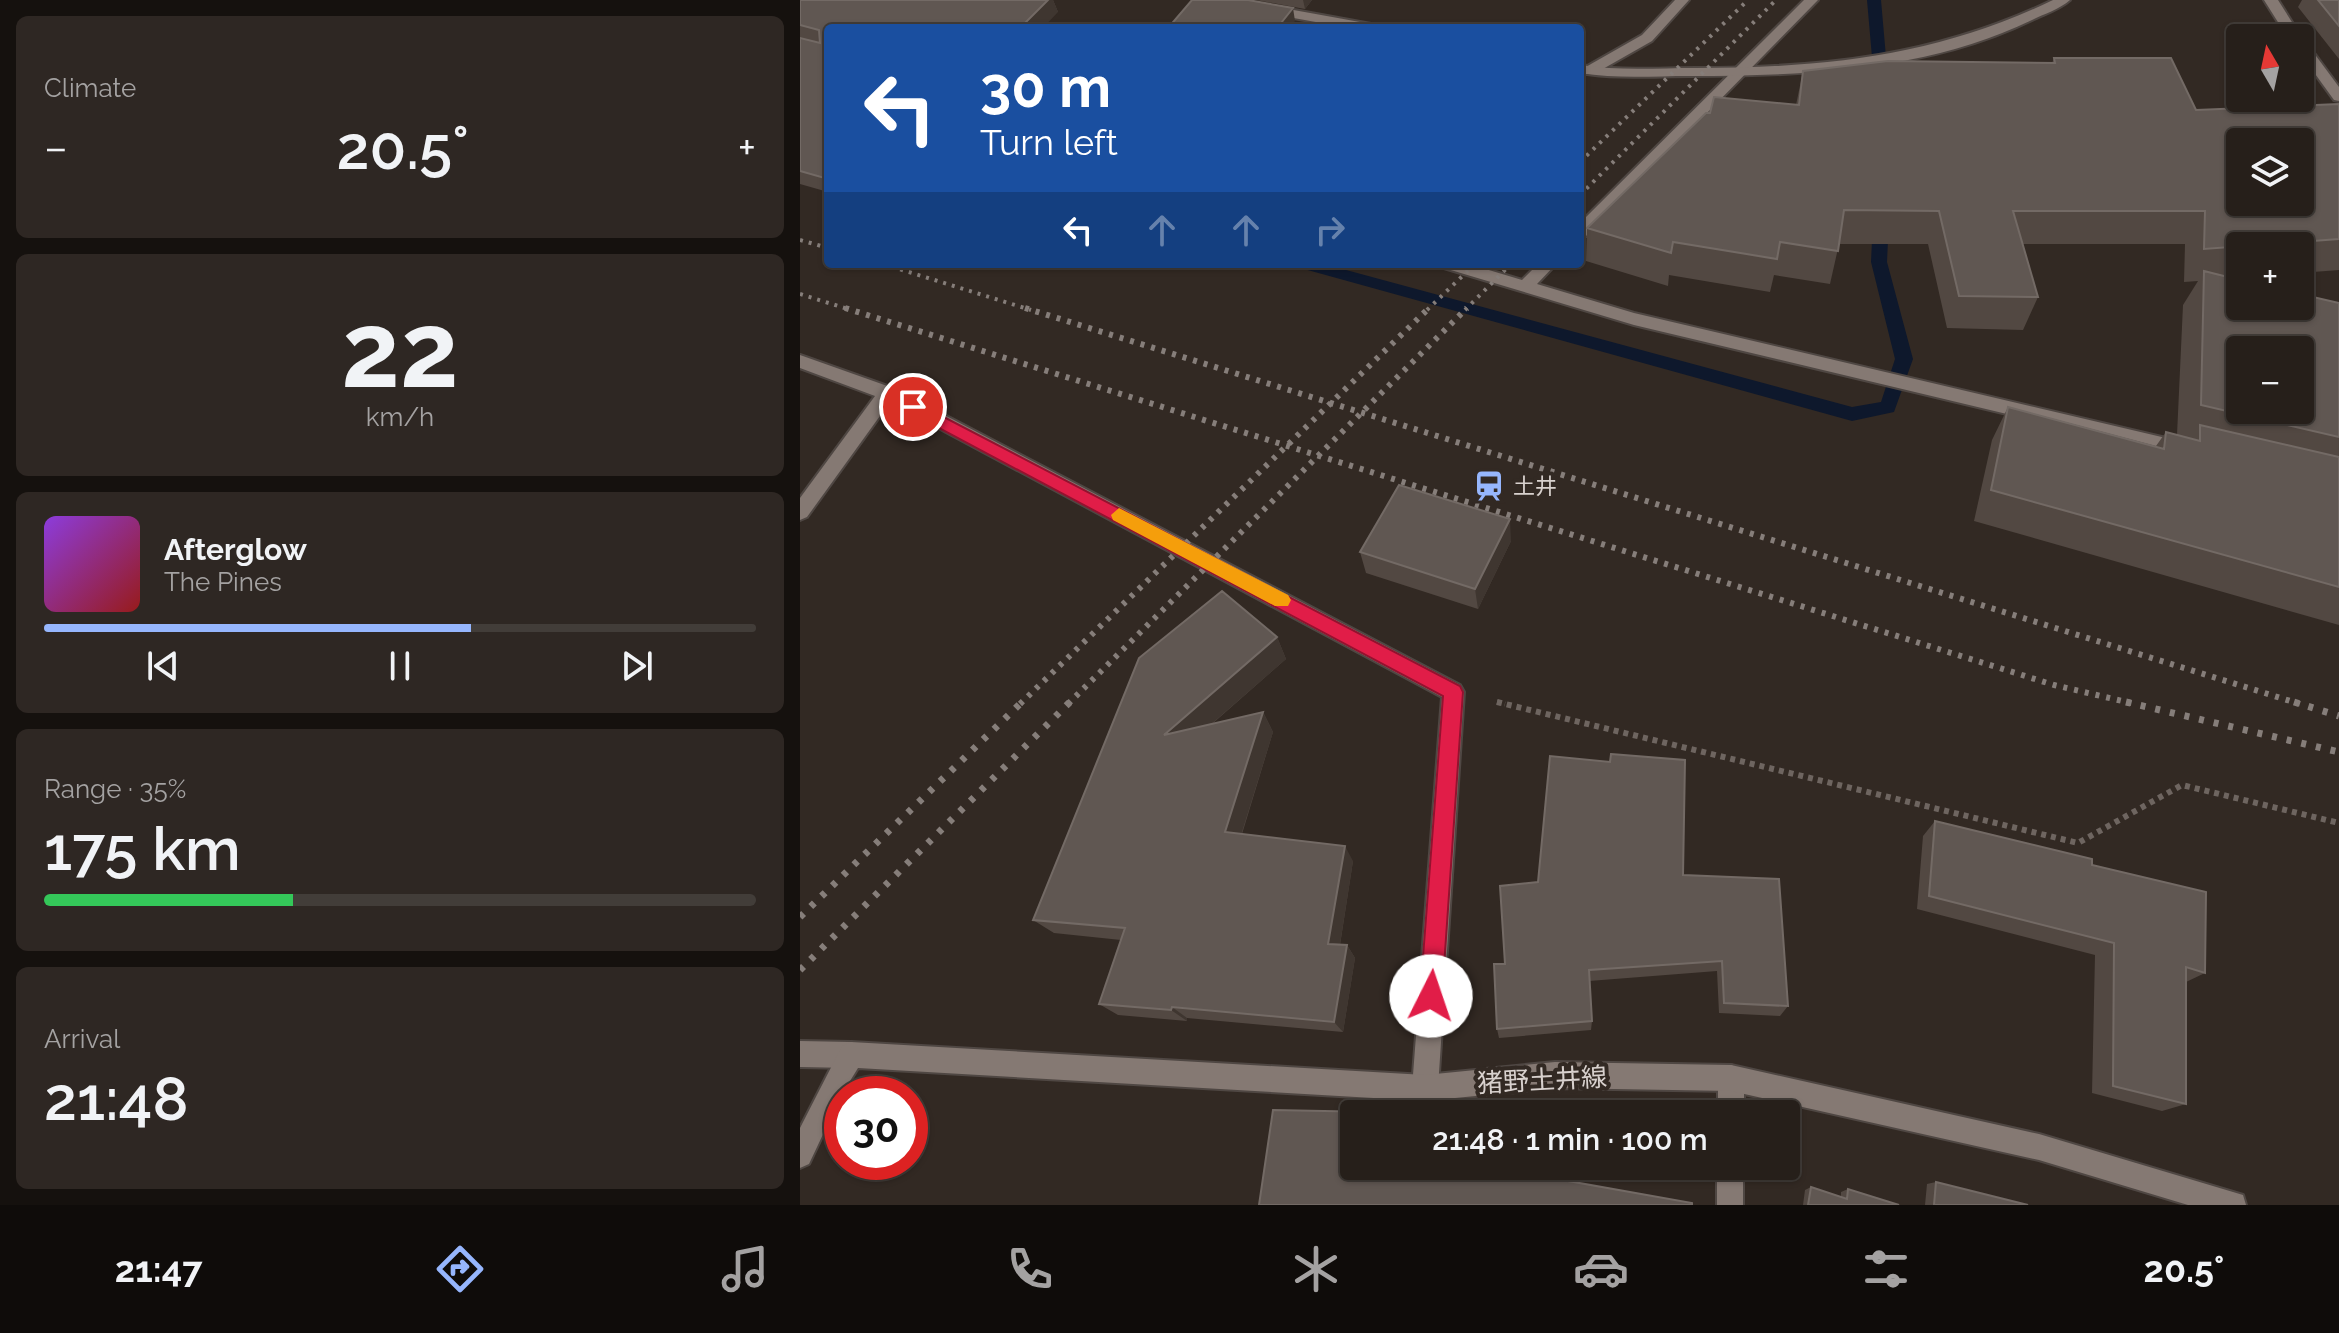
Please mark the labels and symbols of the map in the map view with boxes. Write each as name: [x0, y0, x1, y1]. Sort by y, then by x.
north arrow: [2226, 24, 2314, 112]
pin: [879, 373, 947, 441]
station icon: 土井: [1472, 469, 1506, 503]
place label: 土井: [1513, 473, 1557, 499]
position arrow: [1389, 954, 1473, 1038]
street label: 猪野土井線: [1476, 1062, 1608, 1098]
speed limit sign: 30: [824, 1076, 928, 1180]

